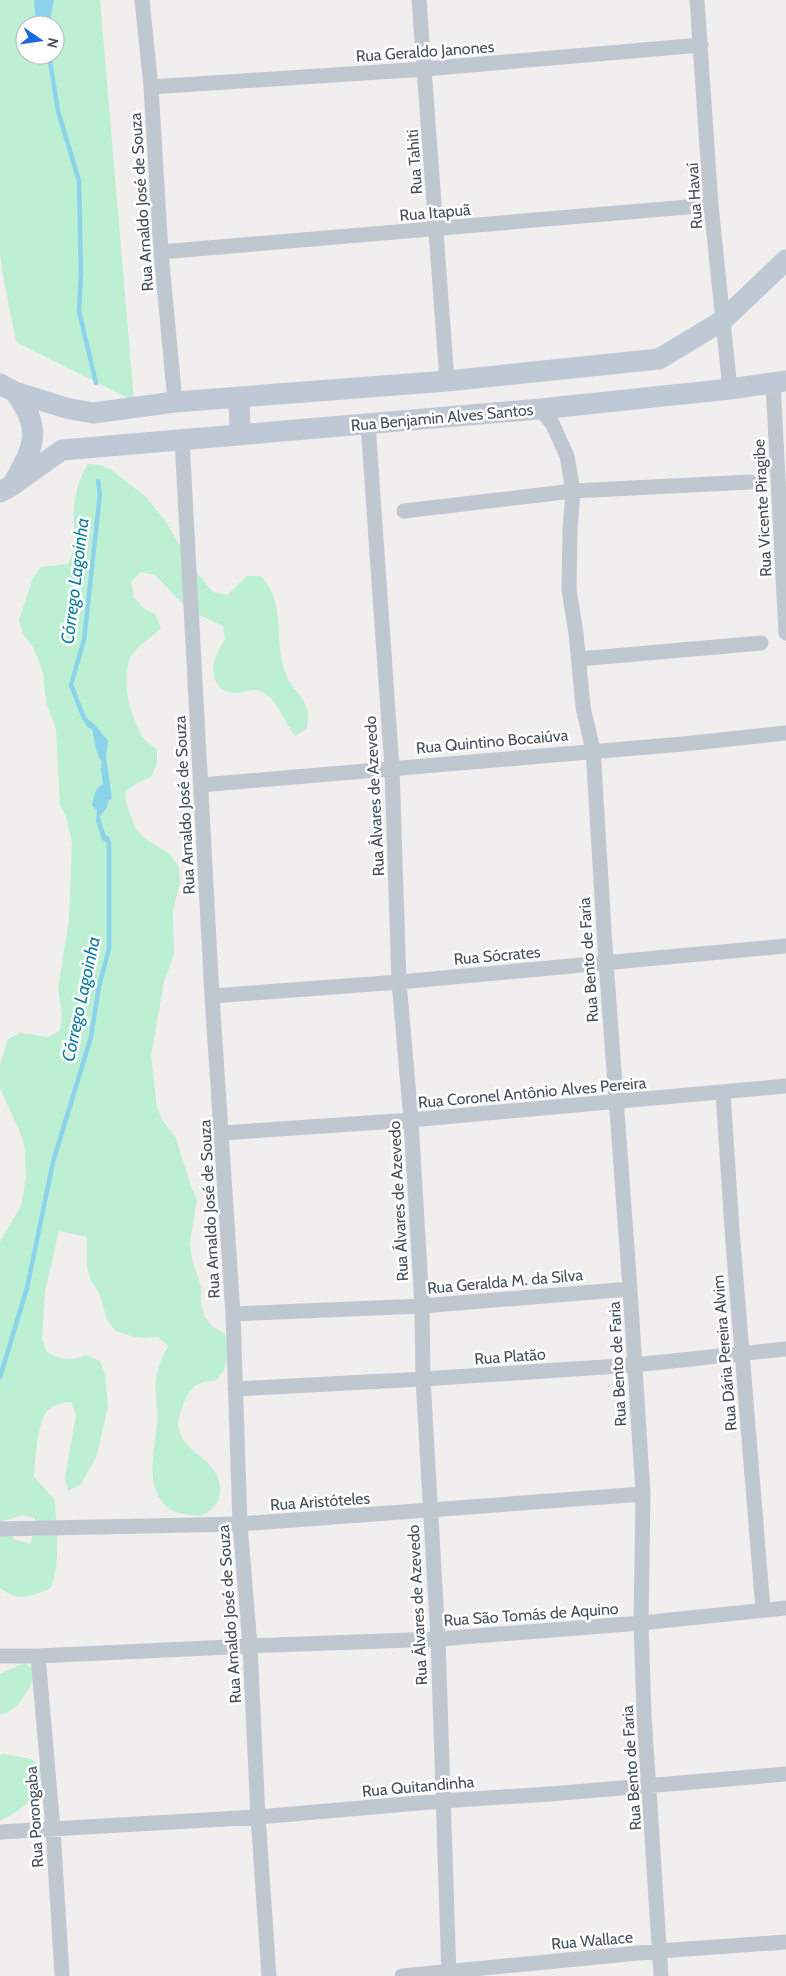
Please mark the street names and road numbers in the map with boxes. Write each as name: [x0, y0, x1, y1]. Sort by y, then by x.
street label: Rua Geraldo Janones: [355, 37, 495, 66]
street label: Rua Arnaldo José de Souza: [126, 112, 157, 292]
street label: Rua Tahiti: [403, 129, 426, 195]
street label: Rua Havaí: [683, 162, 706, 230]
street label: Rua Itapuã: [399, 200, 472, 225]
street label: Rua Benjamin Alves Santos: [350, 400, 534, 435]
street label: Rua Vicente Piragibe: [749, 439, 776, 577]
street label: Rua Arnaldo José de Souza: [170, 715, 199, 895]
street label: Rua Álvares de Azevedo: [361, 715, 388, 877]
street label: Rua Quintino Bocaiúva: [415, 725, 569, 758]
street label: Rua Bento de Faria: [575, 896, 602, 1023]
street label: Rua Sócrates: [453, 942, 542, 969]
street label: Rua Coronel Antônio Alves Pereira: [417, 1073, 647, 1112]
street label: Rua Arnaldo José de Souza: [195, 1119, 224, 1299]
street label: Rua Álvares de Azevedo: [385, 1120, 412, 1282]
street label: Rua Geralda M. da Silva: [426, 1265, 584, 1298]
street label: Rua Dária Pereira Alvim: [708, 1274, 741, 1432]
street label: Rua Bento de Faria: [605, 1301, 630, 1427]
street label: Rua Platão: [474, 1345, 546, 1368]
street label: Rua Aristóteles: [269, 1489, 371, 1514]
street label: Rua Arnaldo José de Souza: [214, 1524, 245, 1704]
street label: Rua Álvares de Azevedo: [404, 1524, 431, 1686]
street label: Rua São Tomás de Aquino: [443, 1599, 619, 1630]
street label: Rua Bento de Faria: [618, 1704, 645, 1831]
street label: Rua Porongaba: [21, 1765, 48, 1868]
street label: Rua Quitandinha: [361, 1772, 475, 1801]
street label: Rua Wallace: [550, 1927, 634, 1954]

